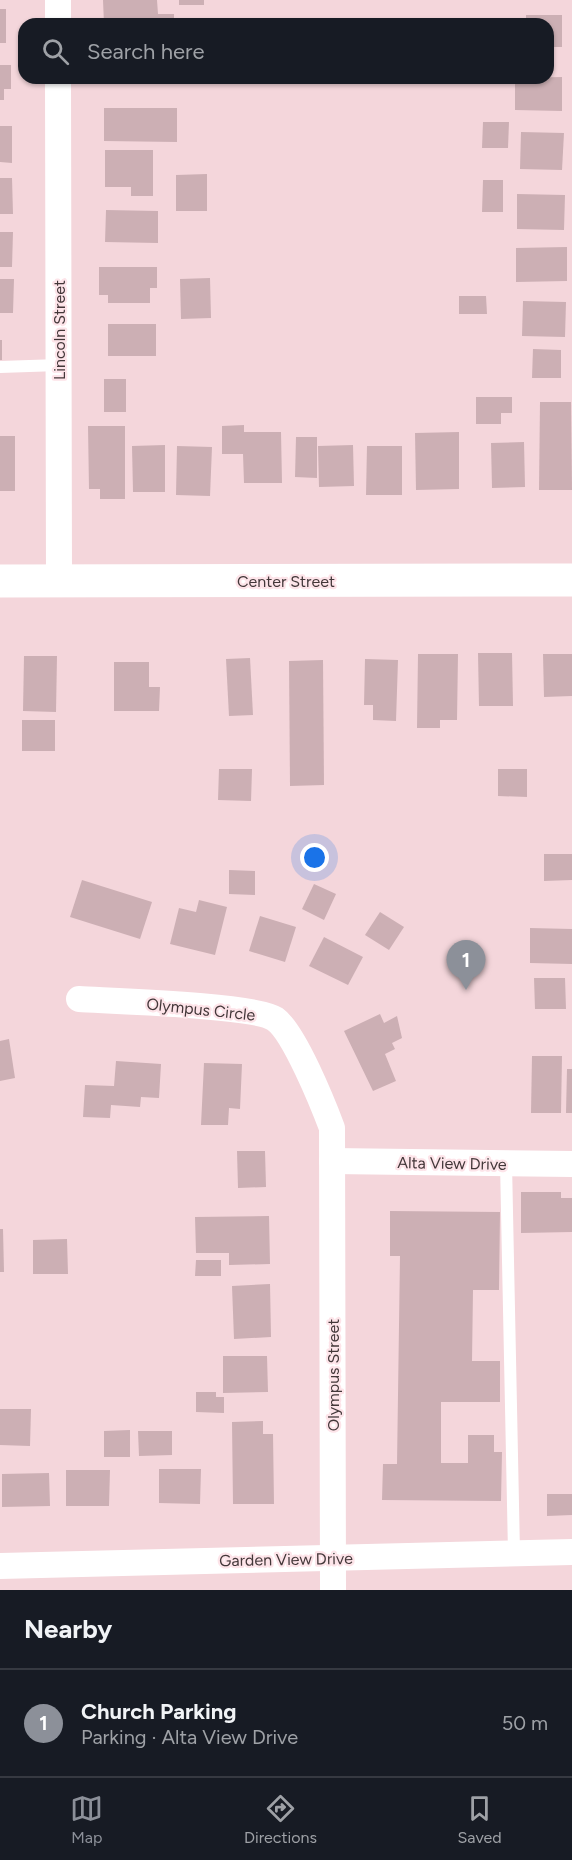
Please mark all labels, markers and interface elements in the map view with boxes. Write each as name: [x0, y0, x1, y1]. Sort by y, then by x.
search box: [18, 18, 554, 84]
icon: search: [39, 35, 72, 68]
text: Search here: [87, 38, 205, 65]
street label: Lincoln Street: [50, 280, 69, 380]
street label: Center Street: [237, 572, 335, 591]
your location: [300, 843, 329, 872]
pin: 1: [446, 940, 486, 990]
street label: Olympus Circle: [146, 994, 257, 1025]
street label: Alta View Drive: [397, 1153, 507, 1174]
street label: Olympus Street: [324, 1319, 343, 1431]
street label: Garden View Drive: [219, 1549, 353, 1570]
text: Nearby: [24, 1613, 112, 1645]
text: Church Parking: [81, 1698, 237, 1725]
text: 1: [39, 1711, 48, 1735]
text: 50 m: [502, 1711, 548, 1735]
text: Parking · Alta View Drive: [81, 1725, 298, 1749]
tab: Map: [70, 1792, 103, 1847]
tab: Directions: [244, 1792, 317, 1847]
tab: Saved: [458, 1792, 502, 1847]

